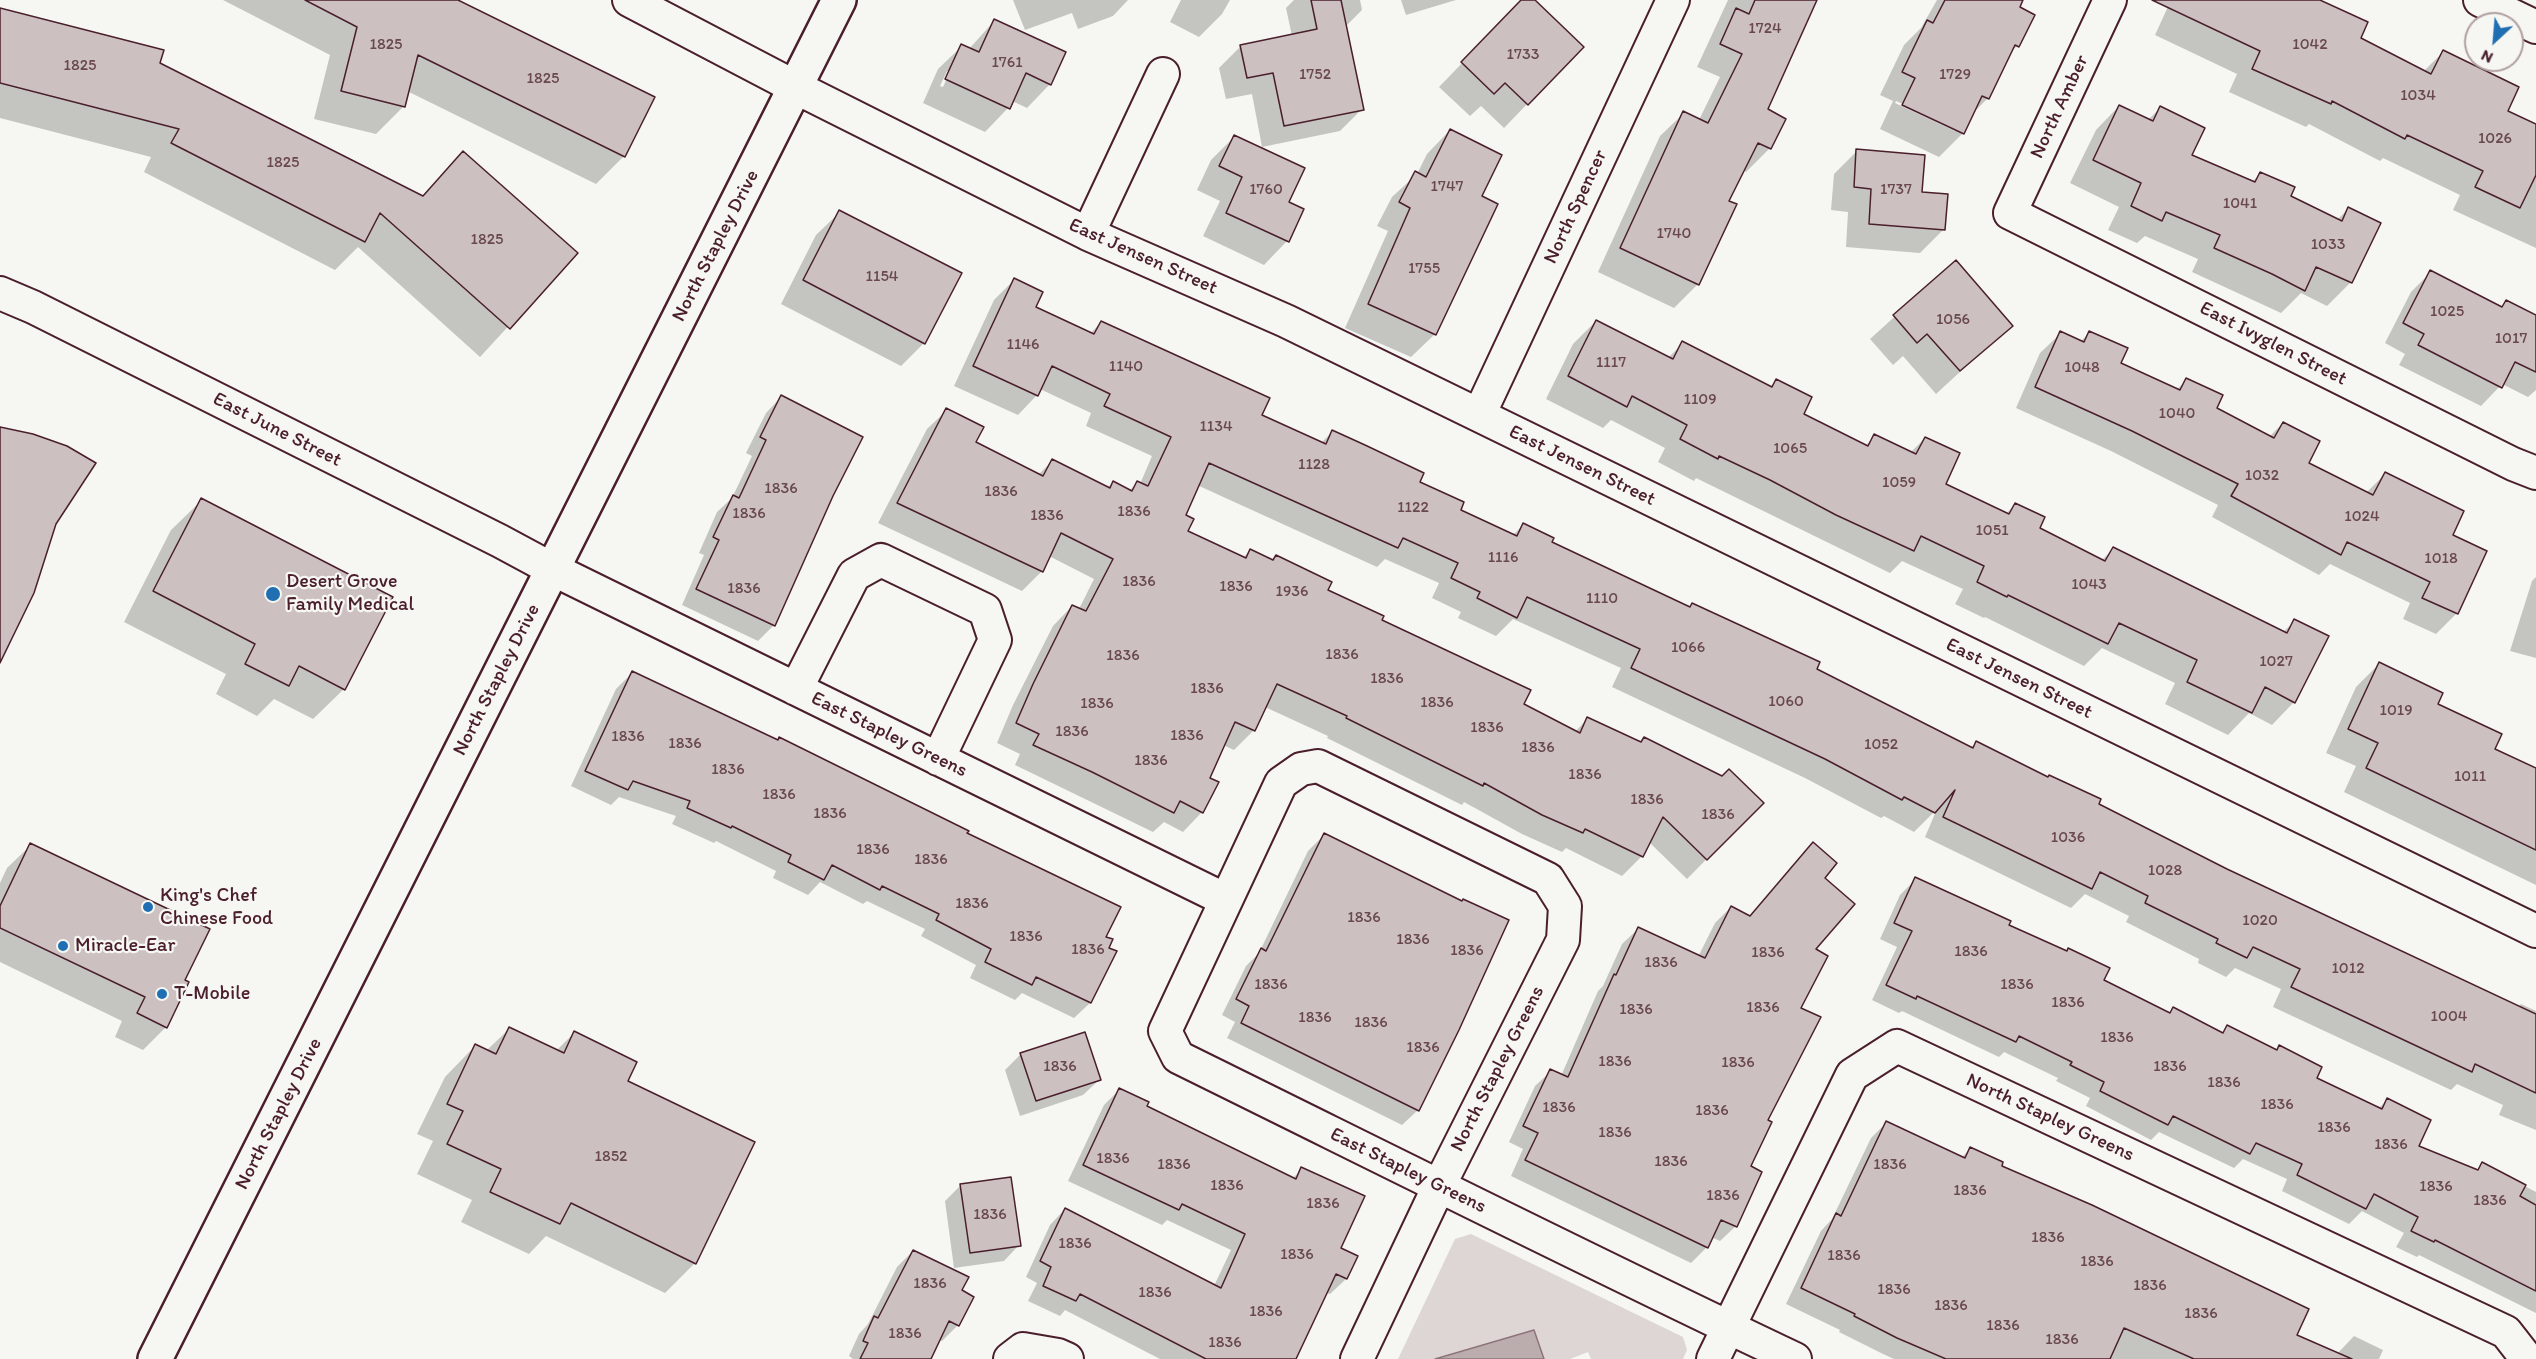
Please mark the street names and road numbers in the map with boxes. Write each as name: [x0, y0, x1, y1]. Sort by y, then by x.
street label: North Amber: [2025, 51, 2095, 163]
street label: North Spencer: [1539, 146, 1613, 268]
street label: North Stapley Drive: [667, 166, 765, 326]
street label: East Jensen Street: [1065, 213, 1221, 301]
street label: East Ivyglen Street: [2195, 297, 2351, 391]
street label: East June Street: [209, 387, 345, 473]
street label: East Jensen Street: [1505, 420, 1659, 512]
street label: North Stapley Drive: [448, 600, 546, 760]
street label: East Jensen Street: [1942, 633, 2096, 725]
street label: East Stapley Greens: [807, 687, 971, 783]
street label: North Stapley Greens: [1446, 982, 1550, 1156]
street label: North Stapley Drive: [230, 1034, 328, 1194]
street label: North Stapley Greens: [1962, 1068, 2138, 1168]
street label: East Stapley Greens: [1326, 1123, 1490, 1219]

